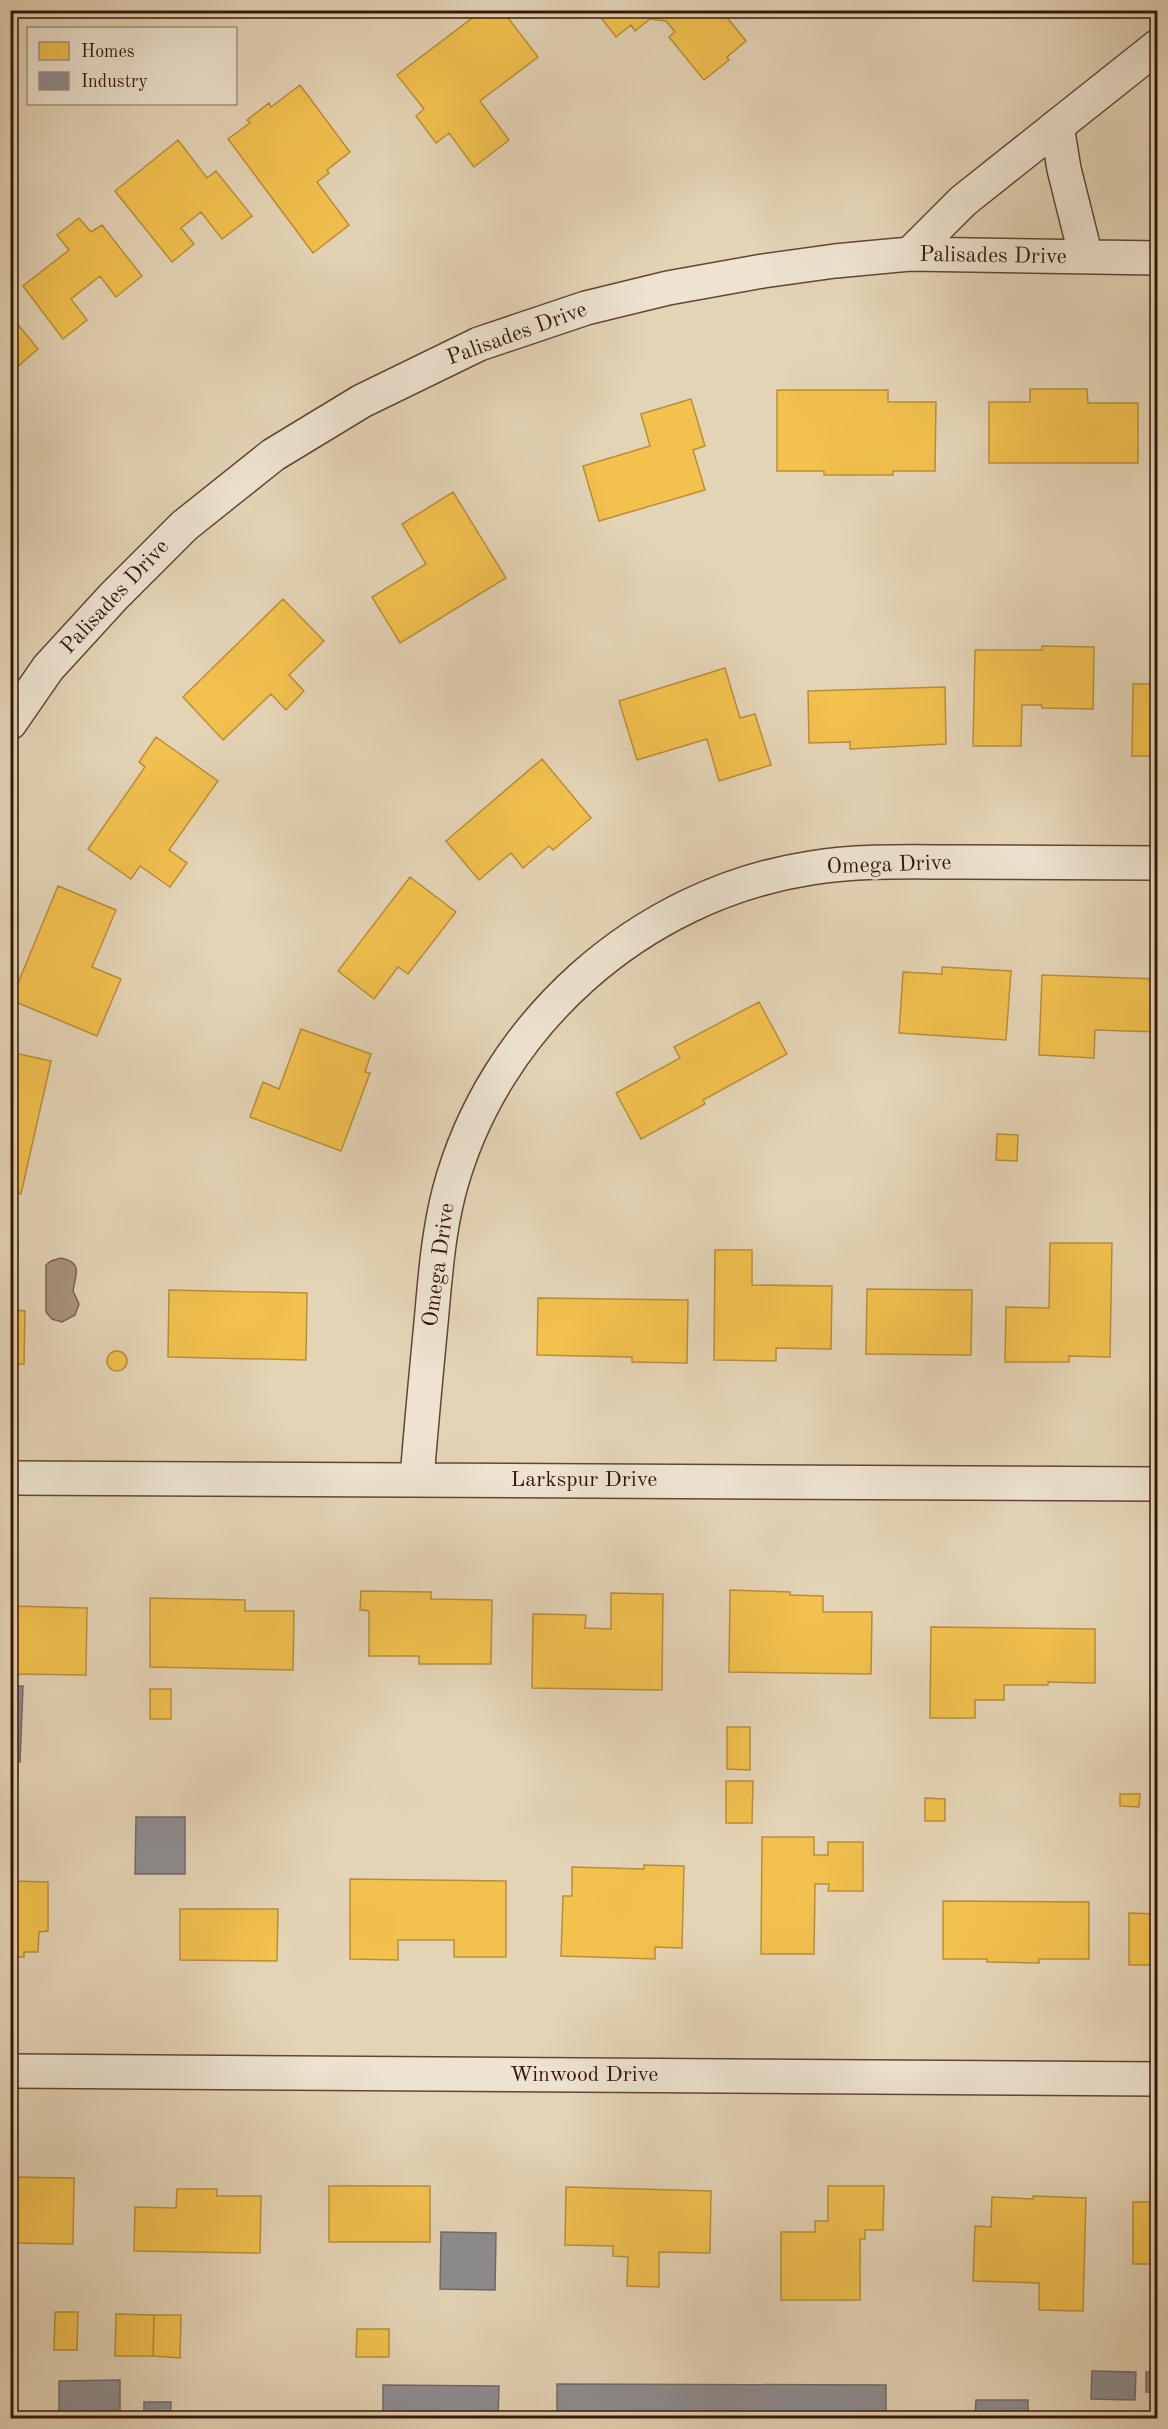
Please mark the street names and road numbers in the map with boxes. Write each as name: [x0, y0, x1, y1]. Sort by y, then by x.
street label: Palisades Drive: [919, 244, 1067, 268]
street label: Palisades Drive: [444, 298, 590, 370]
street label: Palisades Drive: [57, 536, 173, 658]
street label: Omega Drive: [826, 852, 952, 878]
street label: Omega Drive: [419, 1202, 459, 1328]
street label: Larkspur Drive: [511, 1469, 657, 1491]
street label: Winwood Drive: [510, 2064, 658, 2086]

